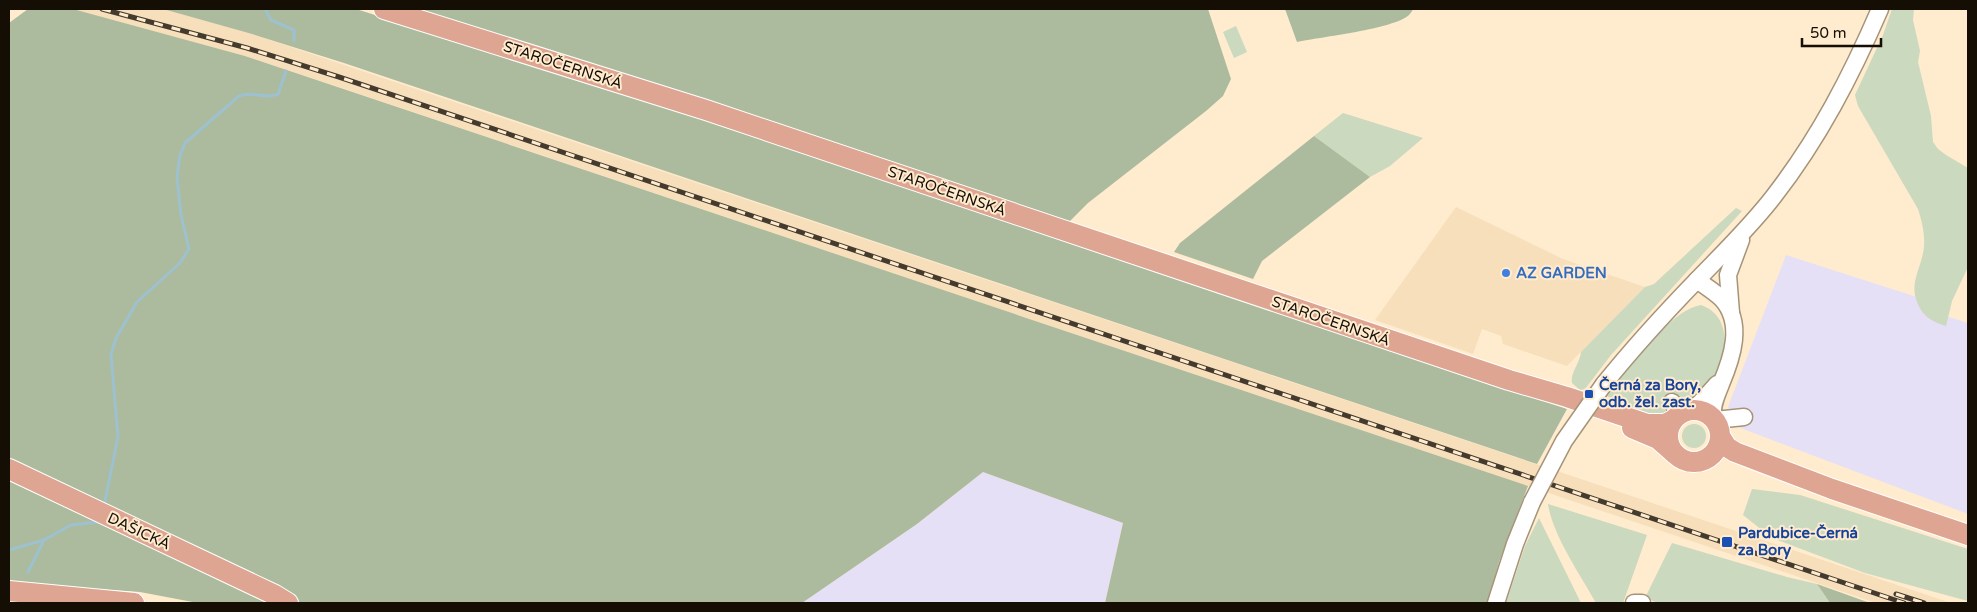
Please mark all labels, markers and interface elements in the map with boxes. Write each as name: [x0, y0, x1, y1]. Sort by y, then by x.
scale bar: [1802, 15, 1881, 47]
text: 50 m: [1810, 24, 1847, 42]
street label: STAROČERNSKÁ: [501, 37, 625, 93]
street label: STAROČERNSKÁ: [886, 162, 1008, 220]
place label: AZ GARDEN: [1516, 264, 1607, 282]
marker: AZ GARDEN: [1500, 267, 1512, 279]
street label: STAROČERNSKÁ: [1270, 292, 1392, 350]
place label: Černá za Bory, odb. žel. zast.: [1599, 376, 1701, 411]
marker: Černá za Bory, odb. žel. zast.: [1583, 388, 1595, 400]
street label: DAŠICKÁ: [105, 509, 173, 553]
place label: Pardubice-Černá za Bory: [1738, 524, 1858, 560]
marker: Pardubice-Černá za Bory: [1720, 535, 1734, 549]

